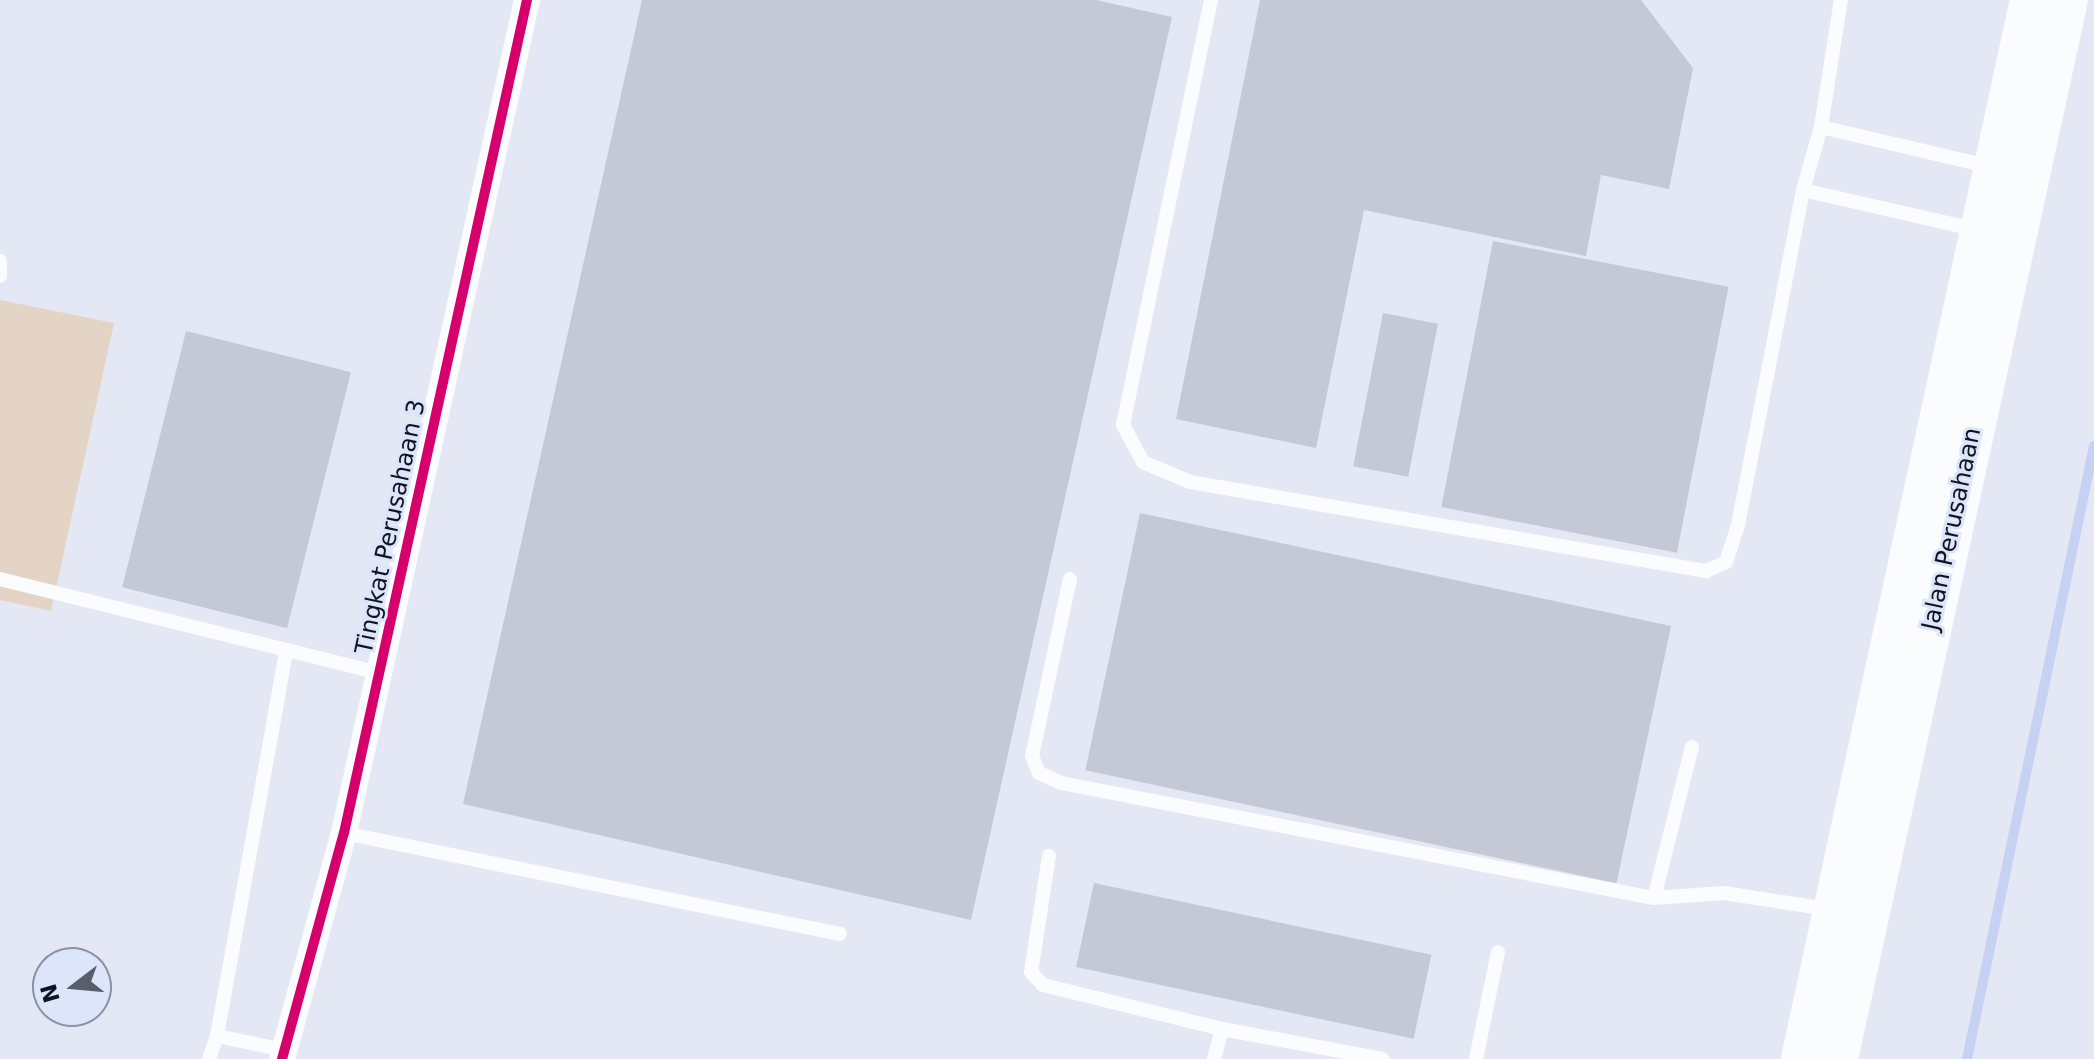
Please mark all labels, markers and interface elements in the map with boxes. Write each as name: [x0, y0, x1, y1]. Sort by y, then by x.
street label: Tingkat Perusahaan 3: [350, 397, 432, 657]
street label: Jalan Perusahaan: [1916, 425, 1988, 633]
north arrow: [32, 947, 112, 1027]
text: N: [36, 981, 65, 1006]

